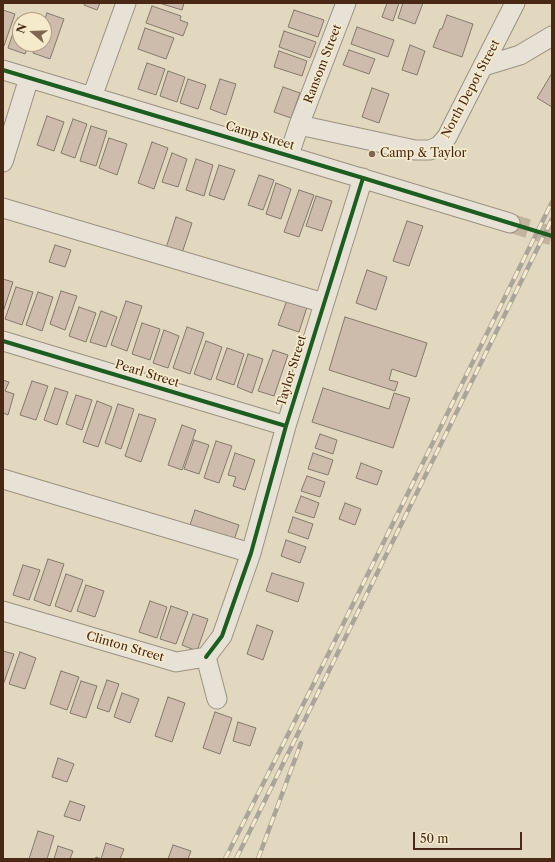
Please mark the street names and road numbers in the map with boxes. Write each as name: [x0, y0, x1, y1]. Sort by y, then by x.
street label: Ransom Street: [301, 22, 345, 106]
street label: North Depot Street: [439, 37, 503, 141]
street label: Camp Street: [224, 119, 296, 153]
street label: Taylor Street: [274, 334, 310, 408]
street label: Pearl Street: [113, 357, 181, 391]
street label: Clinton Street: [84, 629, 166, 665]

